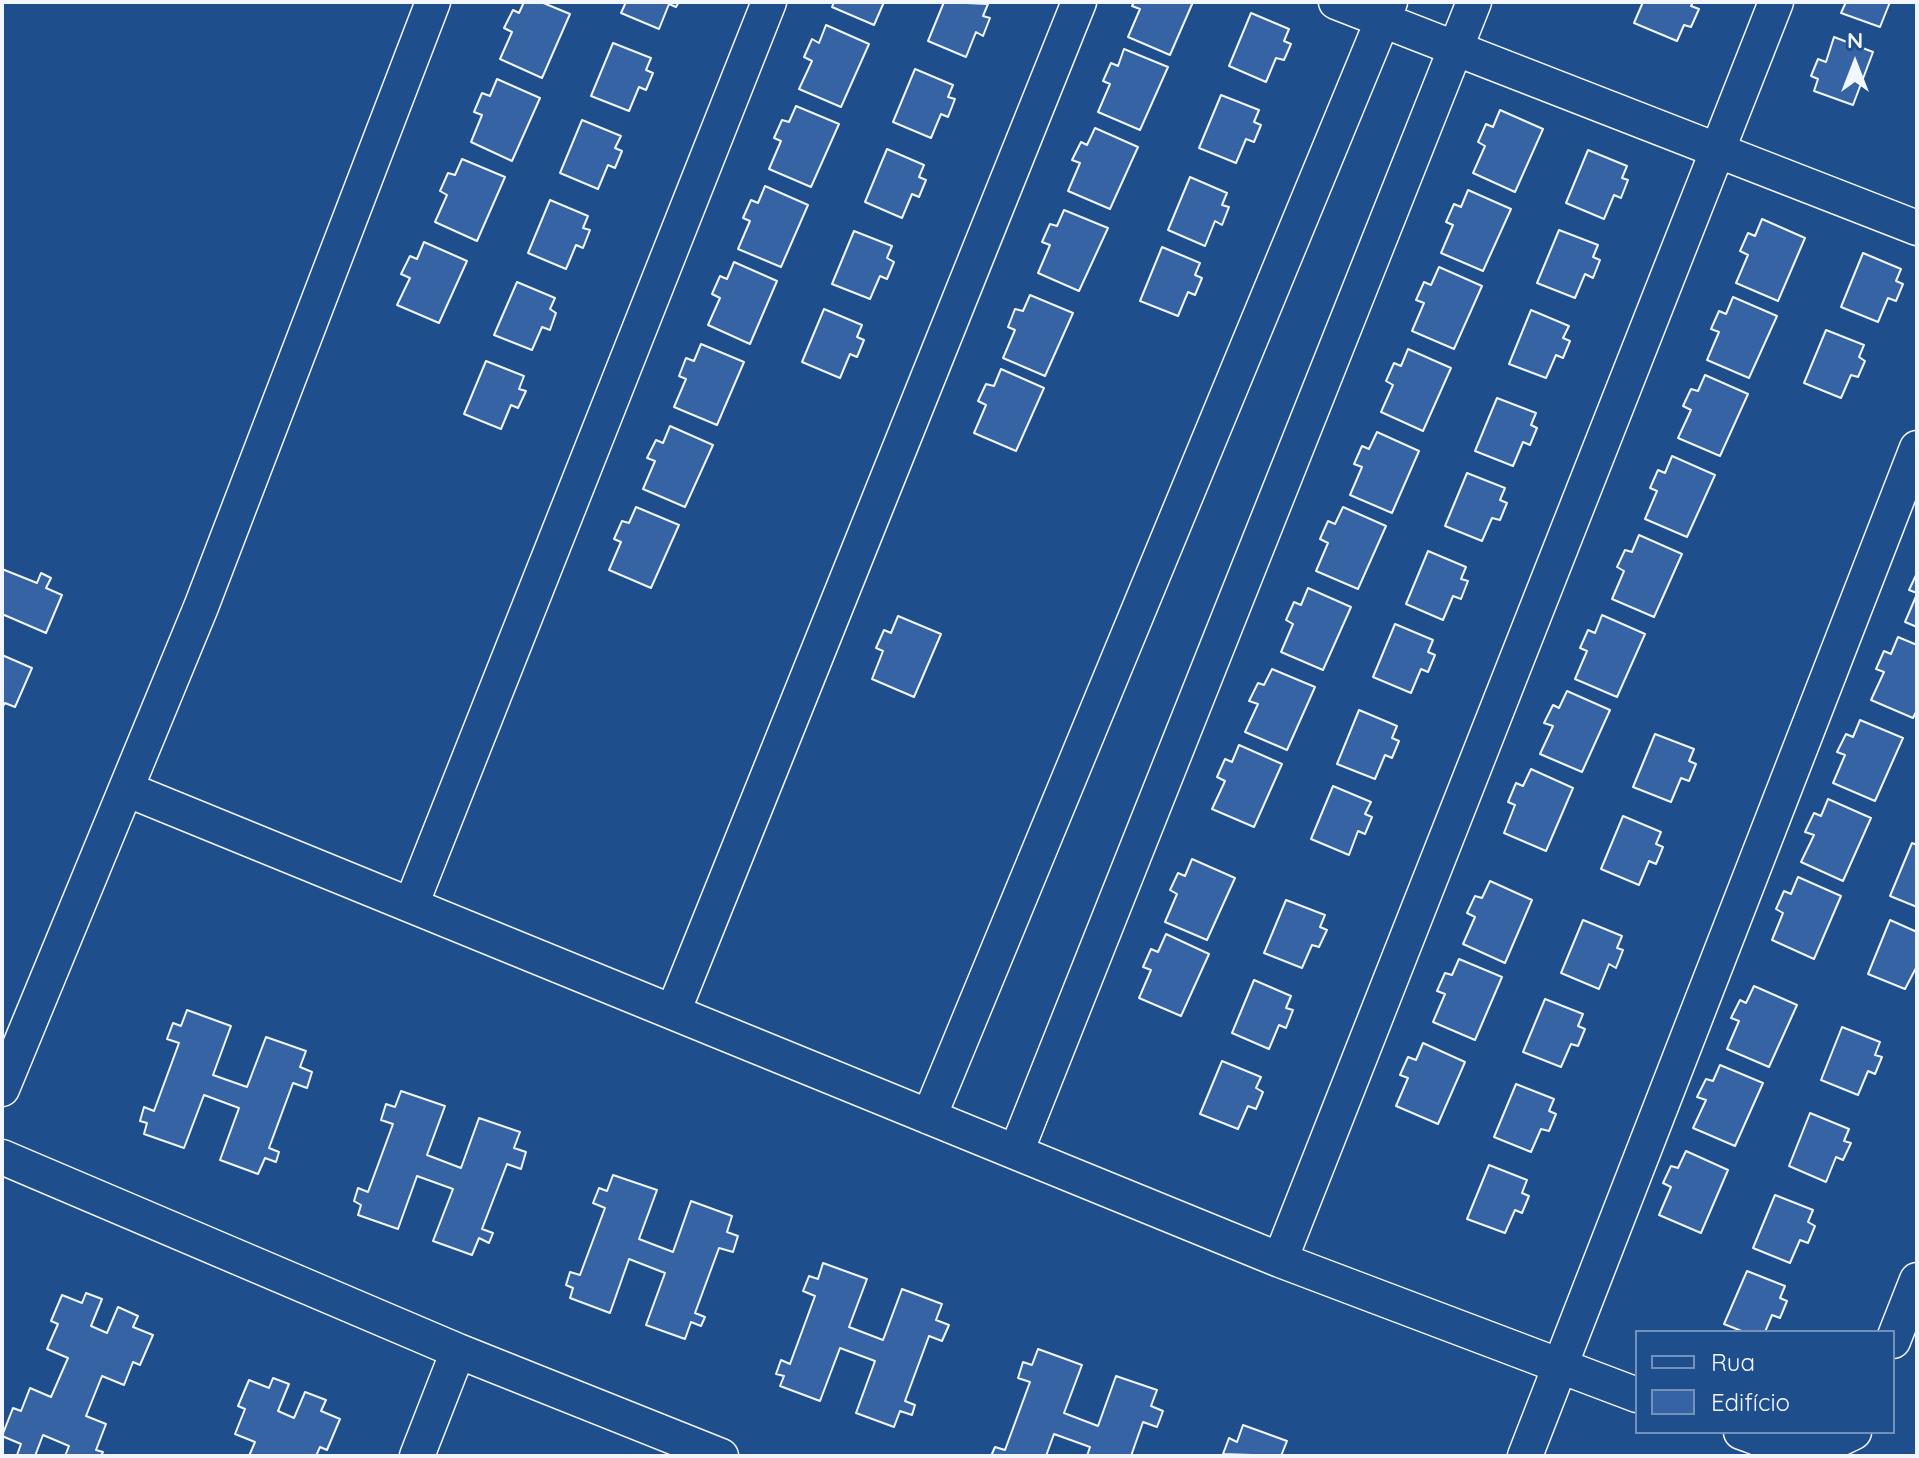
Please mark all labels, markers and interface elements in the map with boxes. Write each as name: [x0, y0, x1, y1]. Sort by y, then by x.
north arrow: [1815, 24, 1895, 104]
text: N: [1847, 26, 1863, 54]
legend: [1635, 1330, 1895, 1434]
text: Rua: [1711, 1347, 1755, 1377]
text: Edifício: [1711, 1387, 1790, 1417]

